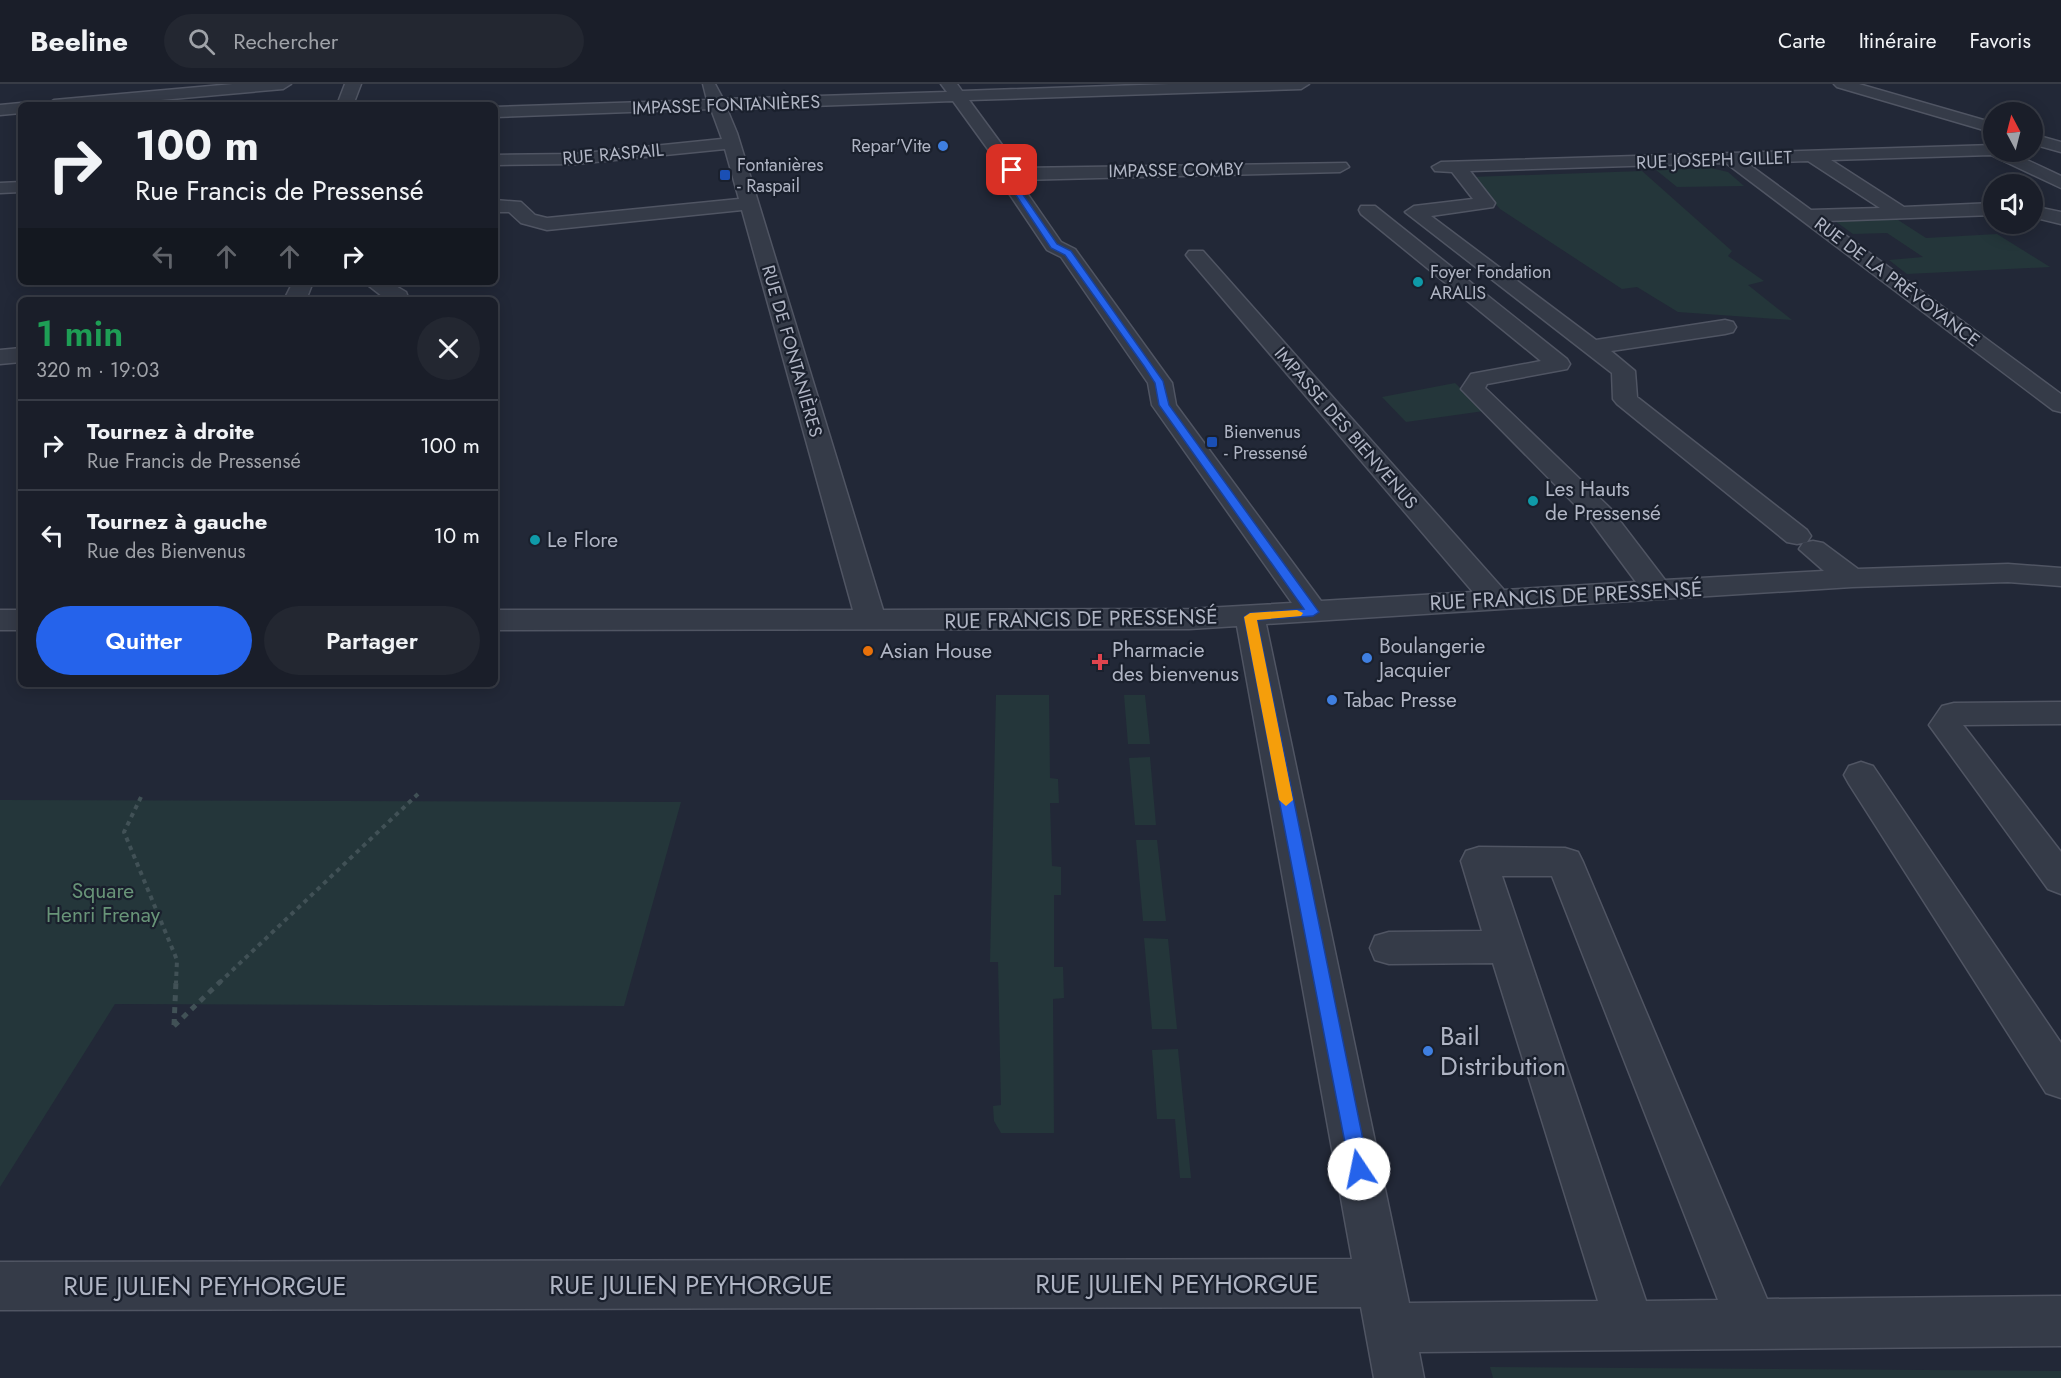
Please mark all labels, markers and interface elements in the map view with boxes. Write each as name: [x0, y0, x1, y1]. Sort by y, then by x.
search box: [164, 14, 584, 68]
text: Beeline: [30, 21, 128, 62]
icon: search: [185, 25, 218, 58]
text: Rechercher: [233, 25, 338, 57]
text: Carte: [1778, 26, 1826, 56]
text: Itinéraire: [1859, 26, 1937, 56]
text: Favoris: [1970, 26, 2031, 56]
street label: IMPASSE FONTANIÈRES: [631, 89, 821, 121]
north arrow: [1983, 102, 2043, 162]
map controls: [1983, 102, 2043, 234]
text: 100 m: [135, 115, 259, 176]
icon: right: [36, 126, 114, 204]
place label: Repar'Vite: [851, 133, 931, 159]
street label: RUE RASPAIL: [561, 137, 665, 171]
marker: Repar'Vite: [936, 139, 950, 153]
pin: [986, 144, 1037, 195]
street label: RUE JOSEPH GILLET: [1636, 144, 1793, 176]
place label: Fontanières - Raspail: [737, 152, 824, 199]
icon: arrive: [995, 153, 1028, 186]
street label: IMPASSE COMBY: [1108, 156, 1245, 184]
marker: Fontanières - Raspail: [718, 168, 732, 182]
text: Rue Francis de Pressensé: [135, 171, 424, 210]
button: sound: [1983, 174, 2043, 234]
street label: RUE DE LA PRÉVOYANCE: [1809, 211, 1985, 353]
icon: left: [147, 240, 180, 273]
icon: ahead: [210, 240, 243, 273]
icon: ahead: [273, 240, 306, 273]
icon: right: [336, 240, 369, 273]
place label: Foyer Fondation ARALIS: [1430, 259, 1551, 306]
street label: RUE DE FONTANIÈRES: [755, 262, 829, 440]
marker: Foyer Fondation ARALIS: [1411, 275, 1425, 289]
text: 1 min: [36, 307, 123, 359]
button: close: [417, 317, 480, 380]
street label: IMPASSE DES BIENVENUS: [1268, 341, 1424, 515]
text: 320 m · 19:03: [36, 356, 159, 385]
text: Tournez à droite: [87, 415, 254, 447]
place label: Bienvenus - Pressensé: [1224, 419, 1308, 466]
icon: right: [36, 429, 69, 462]
text: 100 m: [420, 429, 480, 461]
marker: Bienvenus - Pressensé: [1205, 435, 1219, 449]
text: Rue Francis de Pressensé: [87, 447, 301, 476]
place label: Les Hauts de Pressensé: [1545, 474, 1661, 528]
marker: Les Hauts de Pressensé: [1526, 494, 1540, 508]
text: Tournez à gauche: [87, 505, 267, 537]
icon: left: [36, 519, 69, 552]
text: 10 m: [433, 519, 480, 551]
place label: Le Flore: [547, 525, 618, 555]
marker: Le Flore: [528, 533, 542, 547]
text: Rue des Bienvenus: [87, 537, 246, 566]
street label: RUE FRANCIS DE PRESSENSÉ: [1429, 574, 1703, 618]
street label: RUE FRANCIS DE PRESSENSÉ: [944, 602, 1218, 636]
button: Quitter: [36, 606, 252, 675]
button: Partager: [264, 606, 480, 675]
place label: Boulangerie Jacquier: [1376, 631, 1486, 685]
place label: Pharmacie des bienvenus: [1112, 635, 1239, 689]
place label: Asian House: [880, 636, 992, 666]
marker: Asian House: [861, 644, 875, 658]
marker: Boulangerie Jacquier: [1360, 651, 1374, 665]
marker: Pharmacie des bienvenus: [1093, 655, 1107, 669]
place label: Tabac Presse: [1344, 685, 1457, 715]
marker: Tabac Presse: [1325, 693, 1339, 707]
park label: Square Henri Frenay: [46, 876, 161, 930]
place label: Bail Distribution: [1440, 1017, 1566, 1085]
marker: Bail Distribution: [1421, 1044, 1435, 1058]
position arrow: [1327, 1137, 1391, 1201]
street label: RUE JULIEN PEYHORGUE: [1035, 1265, 1319, 1303]
street label: RUE JULIEN PEYHORGUE: [549, 1266, 833, 1304]
street label: RUE JULIEN PEYHORGUE: [63, 1267, 347, 1305]

